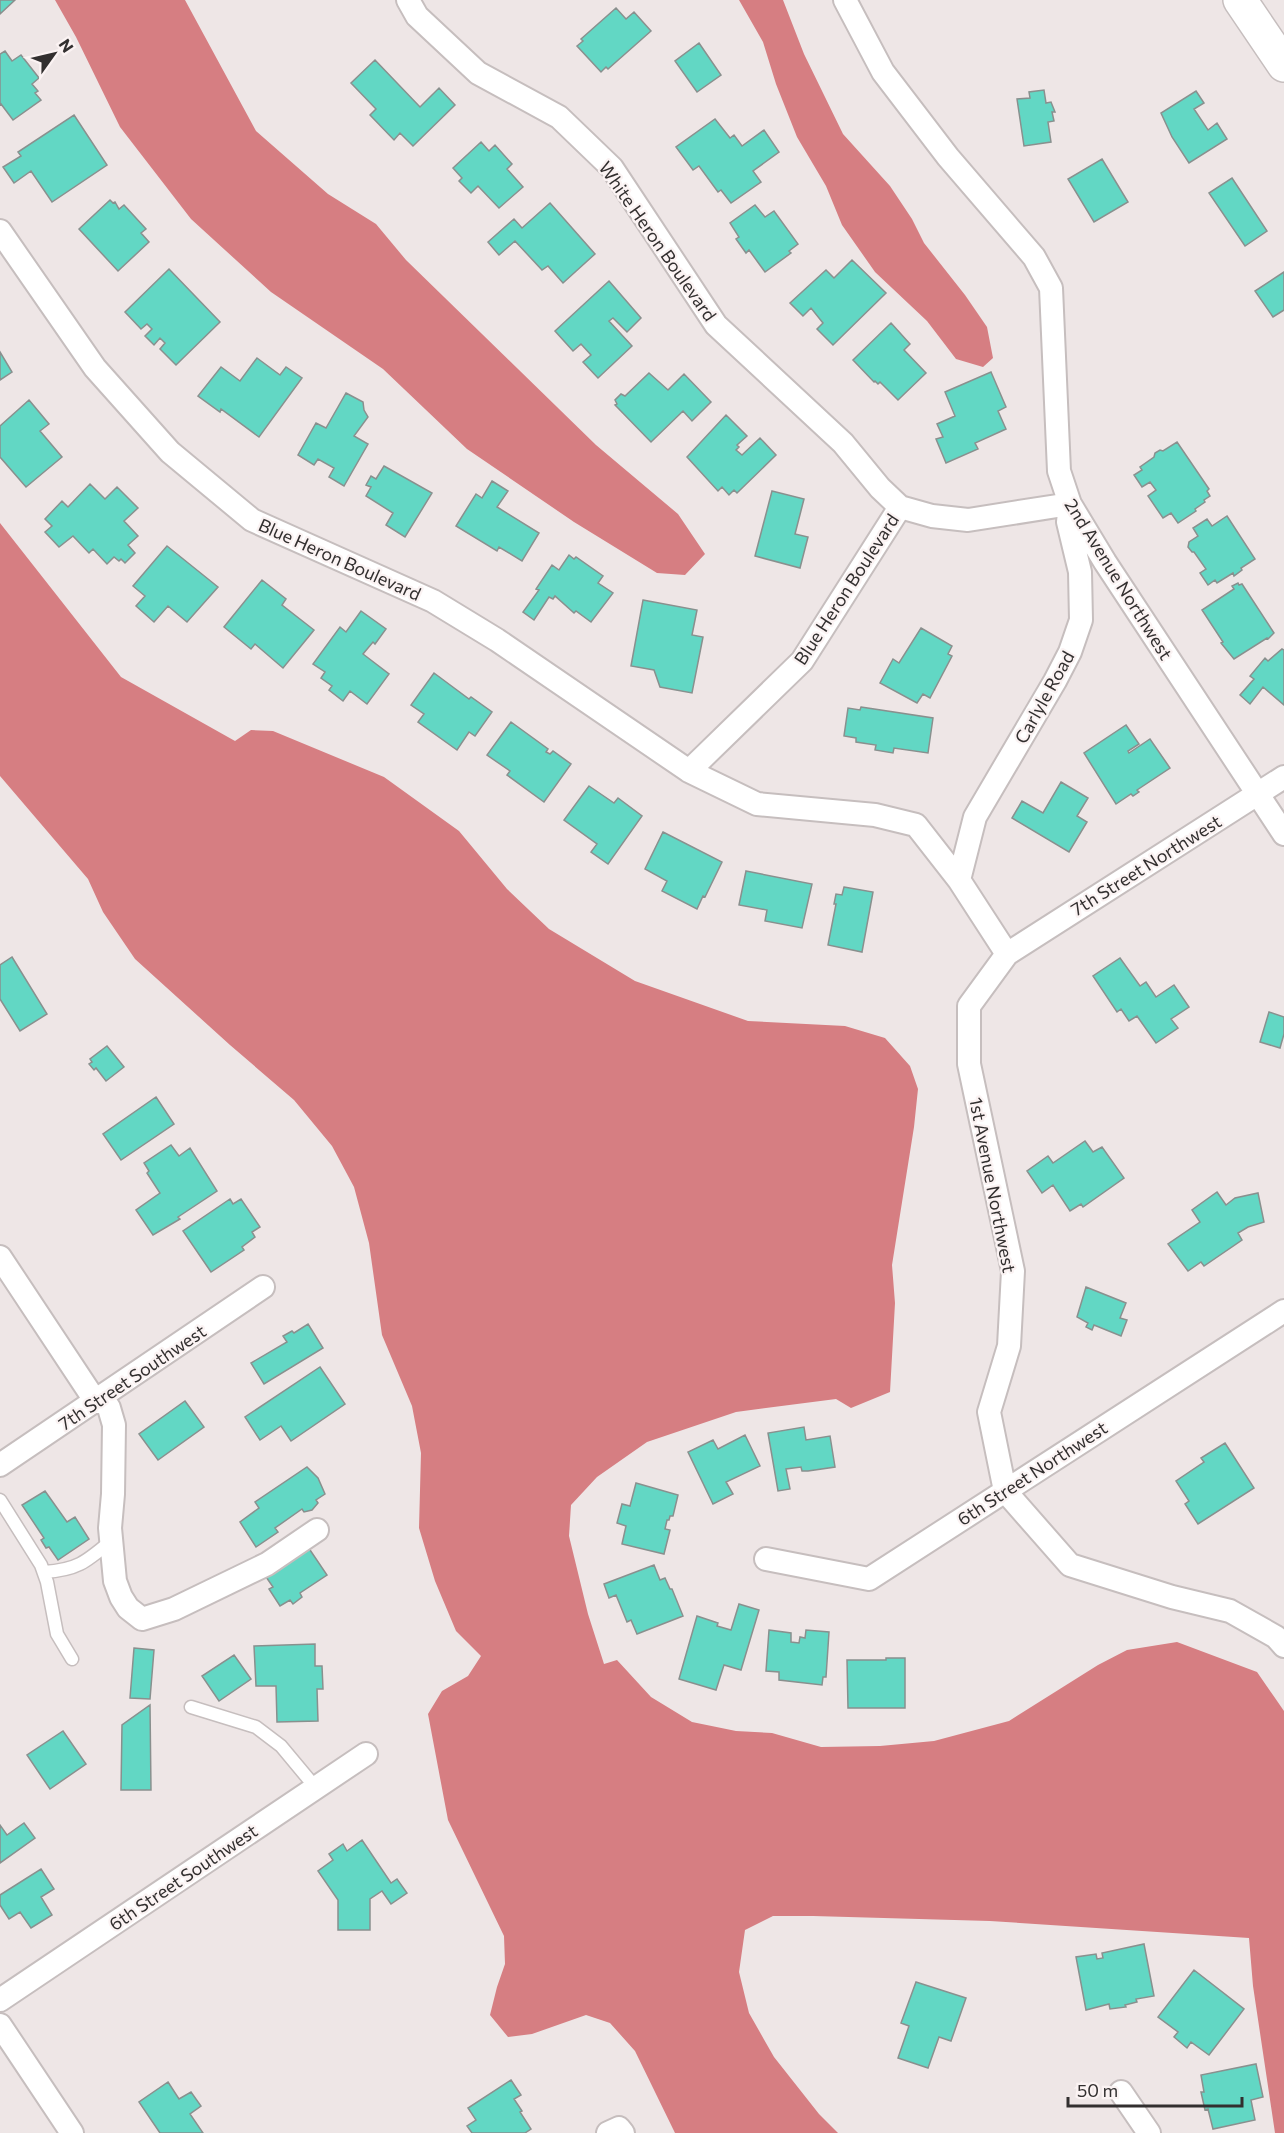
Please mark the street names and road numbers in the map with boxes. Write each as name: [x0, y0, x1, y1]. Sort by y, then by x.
street label: White Heron Boulevard: [595, 157, 721, 325]
street label: 2nd Avenue Northwest: [1060, 494, 1178, 664]
street label: Blue Heron Boulevard: [789, 509, 903, 669]
street label: Blue Heron Boulevard: [255, 513, 425, 605]
street label: Carlyle Road: [1010, 647, 1078, 747]
street label: 7th Street Northwest: [1067, 810, 1225, 920]
street label: 1st Avenue Northwest: [965, 1095, 1021, 1275]
street label: 7th Street Southwest: [54, 1320, 210, 1434]
street label: 6th Street Northwest: [953, 1416, 1111, 1530]
street label: 6th Street Southwest: [105, 1819, 261, 1935]

